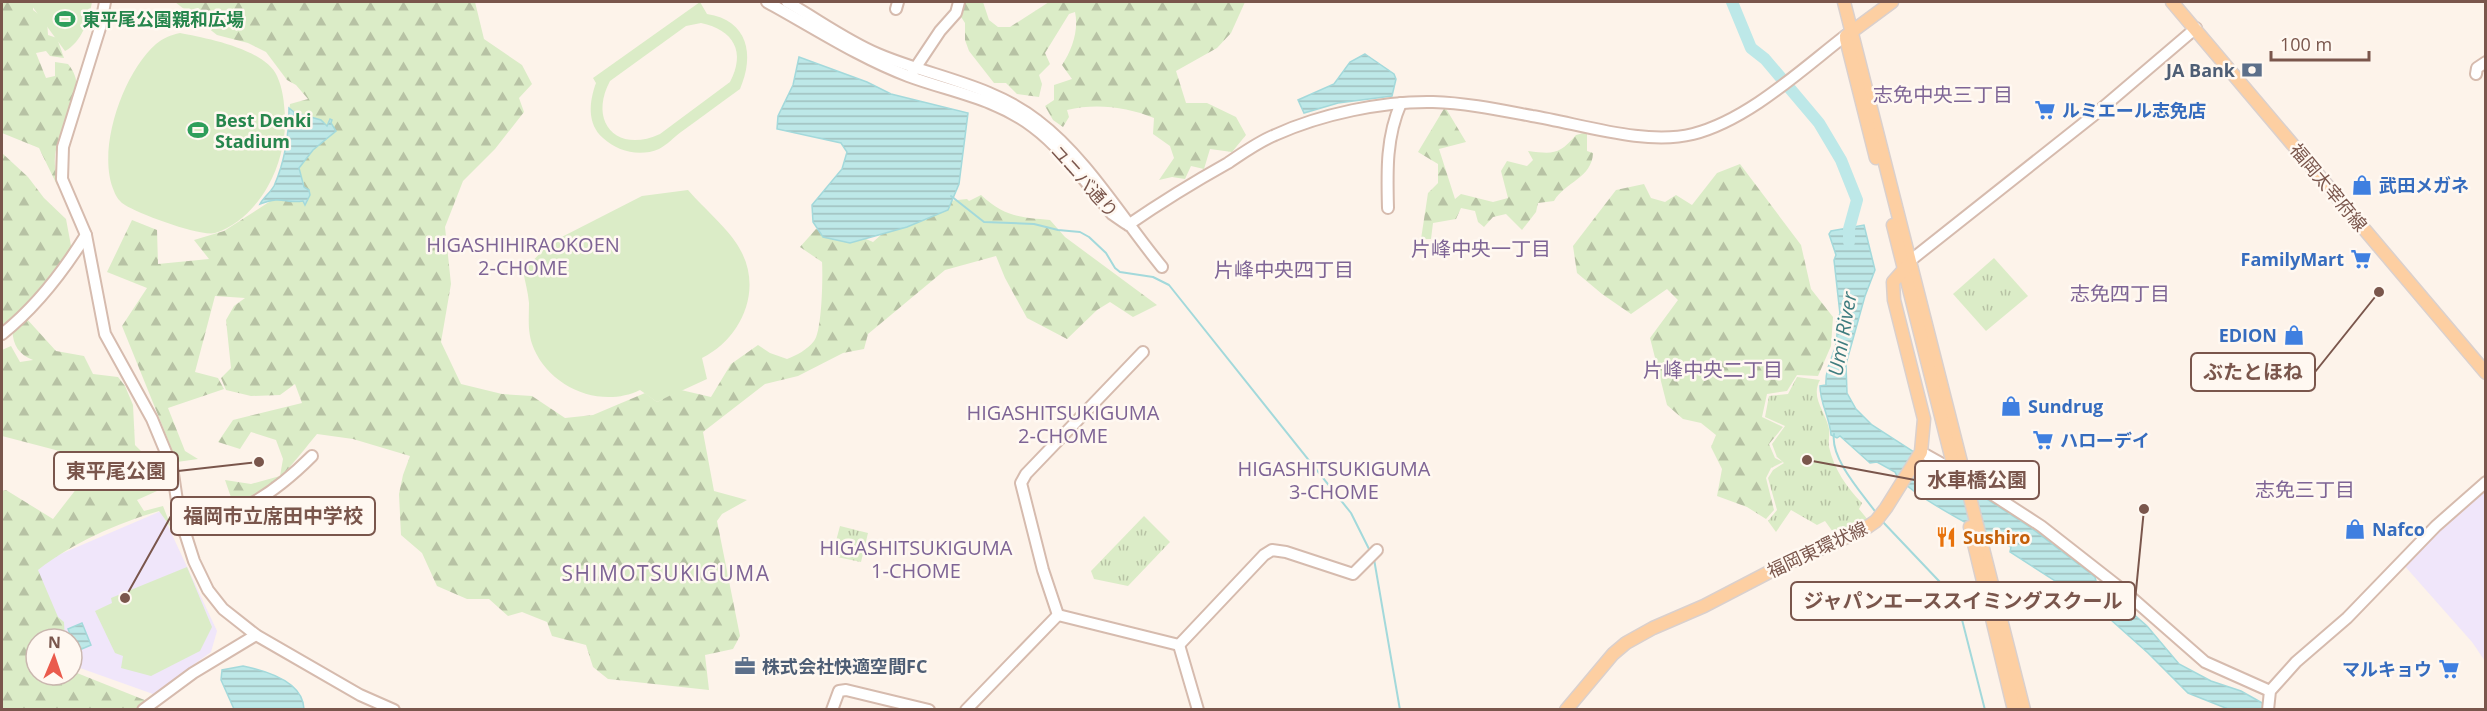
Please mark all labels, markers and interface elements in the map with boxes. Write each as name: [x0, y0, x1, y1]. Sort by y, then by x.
sports icon: 東平尾公園親和広場: [53, 7, 77, 31]
place label: 東平尾公園親和広場: [82, 7, 244, 31]
scale bar: [2271, 24, 2368, 62]
text: 100 m: [2280, 32, 2332, 56]
place label: JA Bank: [2164, 58, 2236, 82]
bank icon: JA Bank: [2240, 58, 2264, 82]
district label: 志免中央三丁目: [1873, 81, 2013, 108]
supermarket icon: ルミエール志免店: [2033, 98, 2057, 122]
place label: ルミエール志免店: [2062, 98, 2206, 122]
place label: Best Denki Stadium: [215, 108, 312, 153]
sports icon: Best Denki Stadium: [186, 118, 210, 142]
street label: 福岡太宰府線: [2285, 138, 2373, 236]
street label: ユニバ通り: [1046, 140, 1124, 222]
shop icon: 武田メガネ: [2350, 173, 2374, 197]
place label: 武田メガネ: [2379, 173, 2469, 197]
district label: HIGASHIHIRAOKOEN 2-CHOME: [426, 231, 620, 281]
district label: 片峰中央一丁目: [1411, 235, 1551, 262]
place label: FamilyMart: [2241, 247, 2344, 271]
supermarket icon: FamilyMart: [2349, 247, 2373, 271]
district label: 片峰中央四丁目: [1214, 256, 1354, 283]
district label: 志免四丁目: [2070, 280, 2170, 307]
water label: Umi River: [1821, 289, 1863, 378]
place label: EDION: [2219, 323, 2277, 347]
shop icon: EDION: [2282, 323, 2306, 347]
callout: ぶたとほね: [2191, 353, 2315, 391]
district label: 片峰中央二丁目: [1643, 356, 1783, 383]
text: ぶたとほね: [2203, 358, 2303, 385]
shop icon: Sundrug: [1999, 394, 2023, 418]
place label: Sundrug: [2028, 394, 2103, 418]
district label: HIGASHITSUKIGUMA 2-CHOME: [967, 399, 1160, 449]
supermarket icon: ハローデイ: [2031, 428, 2055, 452]
place label: ハローデイ: [2060, 428, 2150, 452]
callout: 東平尾公園: [54, 452, 178, 490]
district label: HIGASHITSUKIGUMA 3-CHOME: [1238, 455, 1431, 505]
text: 東平尾公園: [66, 457, 166, 484]
callout: 水車橋公園: [1915, 461, 2039, 499]
text: 水車橋公園: [1927, 466, 2027, 493]
district label: 志免三丁目: [2255, 476, 2355, 503]
callout: 福岡市立席田中学校: [171, 497, 375, 535]
text: 福岡市立席田中学校: [183, 502, 363, 529]
street label: 福岡東環状線: [1763, 515, 1871, 583]
shop icon: Nafco: [2343, 517, 2367, 541]
place label: Nafco: [2372, 517, 2425, 541]
restaurant icon: Sushiro: [1934, 525, 1958, 549]
place label: Sushiro: [1963, 525, 2030, 549]
district label: HIGASHITSUKIGUMA 1-CHOME: [820, 534, 1013, 584]
district label: SHIMOTSUKIGUMA: [562, 559, 770, 587]
callout: ジャパンエーススイミングスクール: [1791, 582, 2135, 620]
text: ジャパンエーススイミングスクール: [1804, 587, 2123, 614]
north arrow: [24, 627, 84, 687]
text: N: [48, 631, 61, 653]
office icon: 株式会社快適空間FC: [733, 654, 757, 678]
place label: 株式会社快適空間FC: [762, 654, 927, 678]
place label: マルキョウ: [2342, 657, 2432, 681]
supermarket icon: マルキョウ: [2437, 657, 2461, 681]

